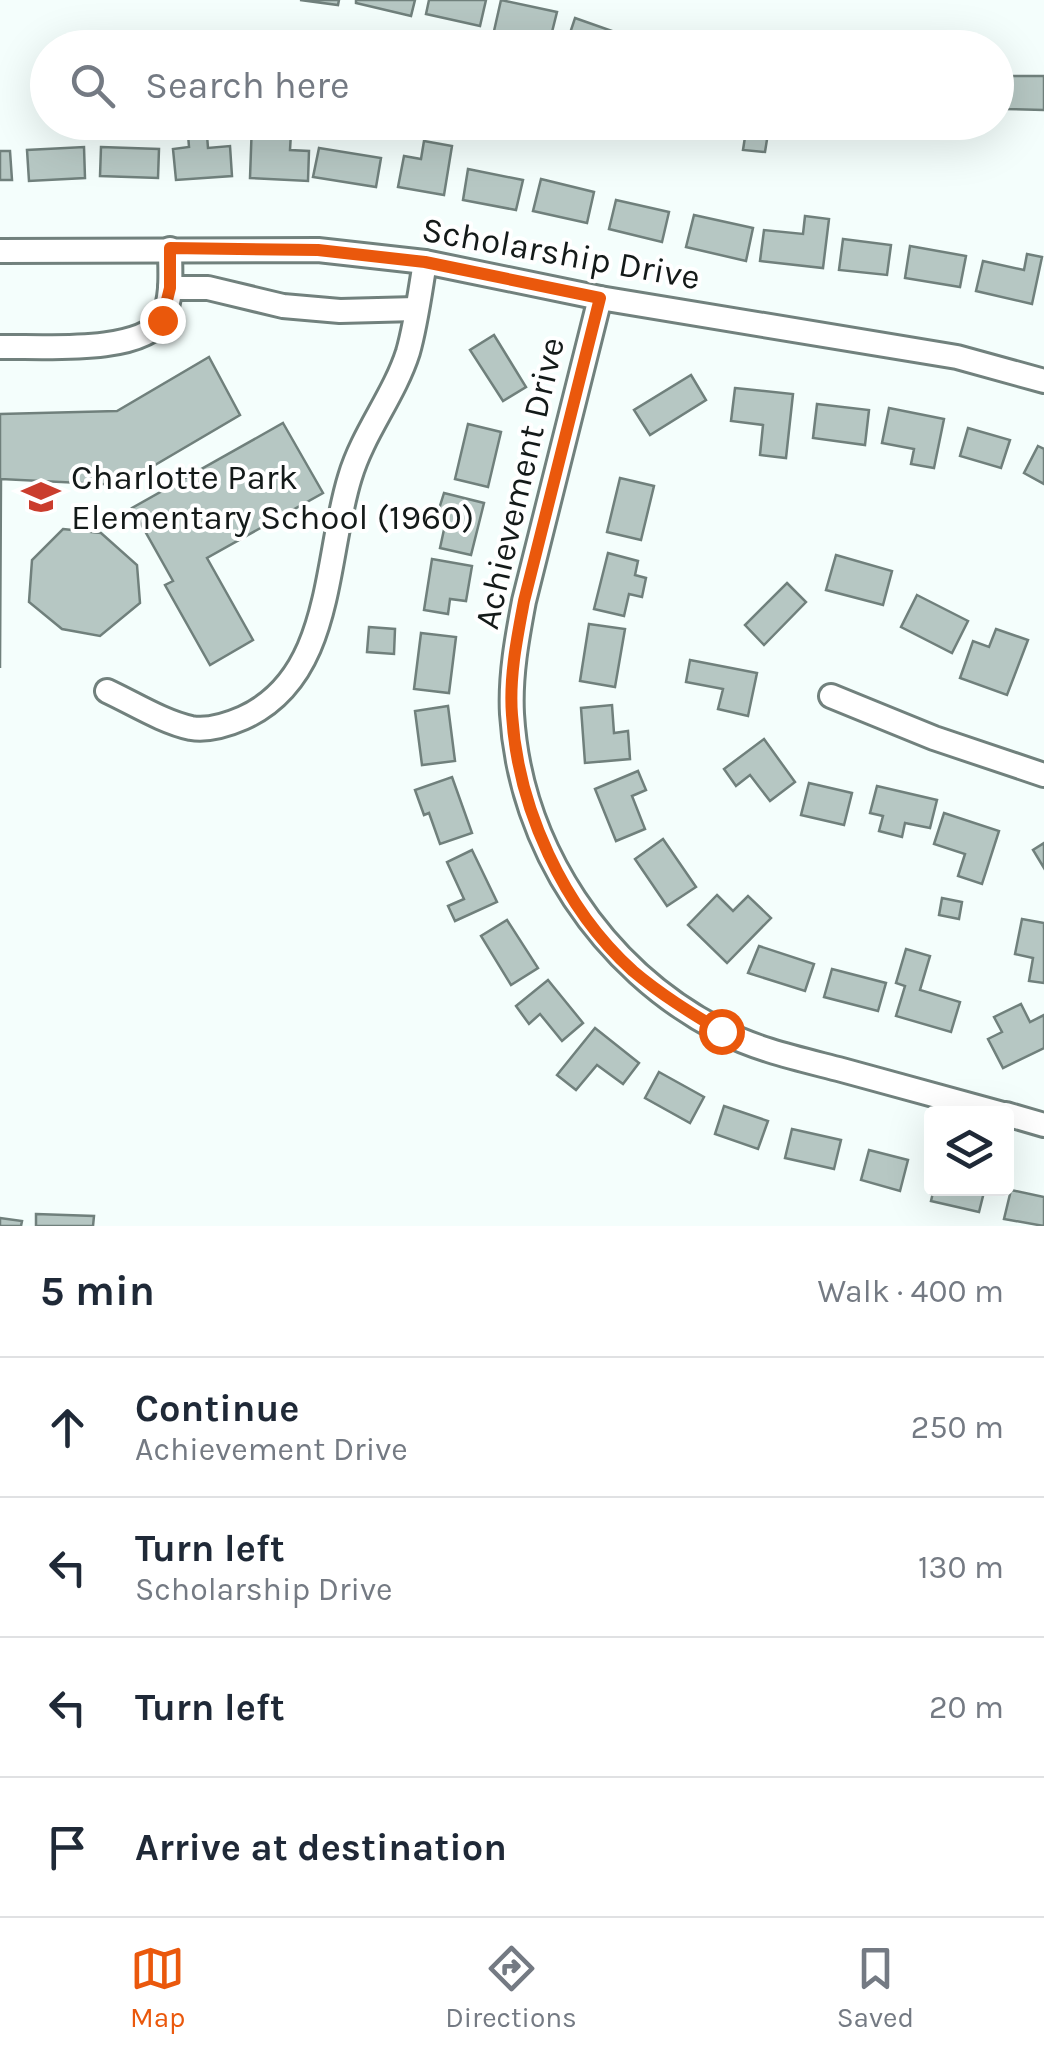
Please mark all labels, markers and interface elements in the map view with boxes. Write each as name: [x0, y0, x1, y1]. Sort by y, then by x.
search box: [30, 30, 1014, 140]
icon: search: [65, 58, 120, 113]
text: Search here: [145, 63, 349, 108]
street label: Scholarship Drive: [419, 209, 703, 298]
route end: [140, 298, 186, 344]
street label: Achievement Drive: [466, 333, 573, 633]
place label: Charlotte Park Elementary School (1960): [71, 457, 474, 538]
school or university icon: Charlotte Park Elementary School (1960): [20, 476, 62, 518]
route start: [699, 1009, 745, 1055]
map controls: [924, 1106, 1014, 1196]
button: layers: [924, 1106, 1014, 1196]
text: 5 min: [40, 1266, 155, 1316]
text: Walk · 400 m: [818, 1273, 1004, 1310]
text: Continue: [135, 1386, 299, 1431]
icon: ahead: [40, 1400, 95, 1455]
text: 250 m: [911, 1409, 1004, 1446]
text: Achievement Drive: [135, 1431, 408, 1468]
text: Turn left: [135, 1526, 285, 1571]
icon: left: [40, 1540, 95, 1595]
text: 130 m: [918, 1549, 1004, 1586]
text: Scholarship Drive: [135, 1571, 393, 1608]
icon: left: [40, 1680, 95, 1735]
text: Turn left: [135, 1685, 285, 1730]
text: 20 m: [929, 1689, 1004, 1726]
icon: arrive: [40, 1820, 95, 1875]
text: Arrive at destination: [135, 1825, 507, 1870]
tab: Map: [130, 1941, 185, 2034]
tab: Directions: [445, 1941, 577, 2034]
tab: Saved: [837, 1941, 914, 2034]

